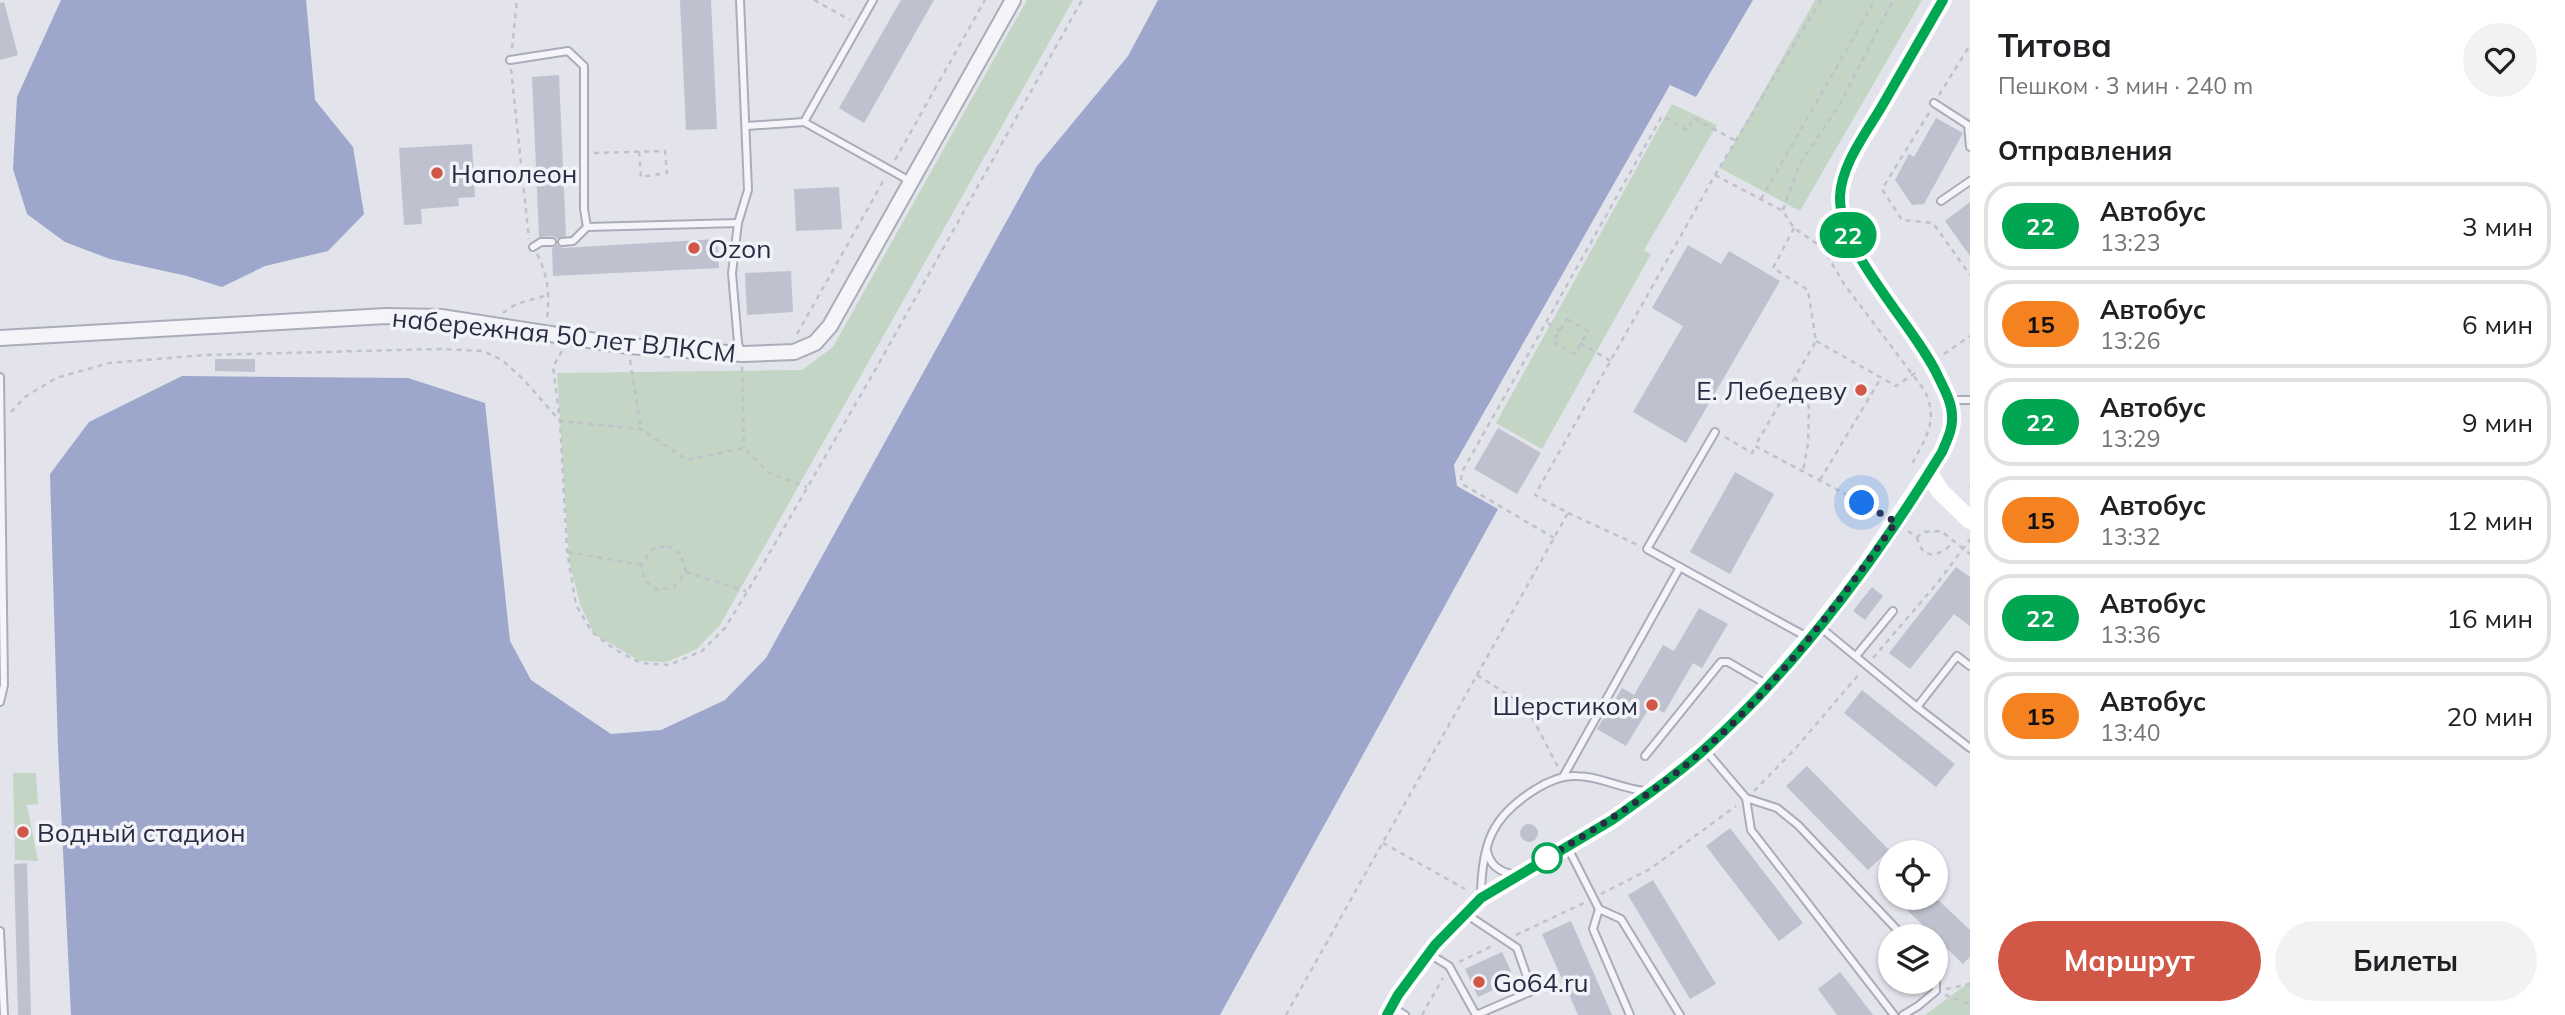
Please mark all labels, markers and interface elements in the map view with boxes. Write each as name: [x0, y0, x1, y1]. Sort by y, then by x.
button: heart: [2463, 23, 2537, 97]
text: Титова: [1998, 24, 2112, 65]
text: Пешком · 3 мин · 240 m: [1998, 71, 2253, 100]
text: Отправления: [1998, 134, 2172, 167]
place label: Наполеон: [451, 157, 577, 190]
marker: Наполеон: [429, 165, 445, 181]
text: Автобус: [2100, 195, 2206, 228]
text: 3 мин: [2462, 210, 2533, 243]
text: 22: [2026, 211, 2055, 241]
line badge: 22: [1816, 212, 1880, 258]
text: 22: [1834, 220, 1862, 250]
text: 13:23: [2100, 228, 2160, 257]
place label: Ozon: [708, 232, 771, 265]
marker: Ozon: [686, 240, 702, 256]
text: Автобус: [2100, 293, 2206, 326]
street label: набережная 50 лет ВЛКСМ: [391, 301, 737, 369]
text: 6 мин: [2462, 308, 2533, 341]
text: 15: [2026, 309, 2055, 339]
text: 13:26: [2100, 326, 2160, 355]
place label: Е. Лебедеву: [1696, 374, 1847, 407]
marker: Е. Лебедеву: [1853, 382, 1869, 398]
text: Автобус: [2100, 391, 2206, 424]
text: 9 мин: [2462, 406, 2533, 439]
text: 22: [2026, 407, 2055, 437]
text: 13:29: [2100, 424, 2160, 453]
your location: [1844, 485, 1879, 520]
text: Автобус: [2100, 489, 2206, 522]
text: 12 мин: [2446, 504, 2533, 537]
text: 15: [2026, 505, 2055, 535]
text: 13:32: [2100, 522, 2160, 551]
text: Автобус: [2100, 587, 2206, 620]
text: 16 мин: [2446, 602, 2533, 635]
text: 22: [2026, 603, 2055, 633]
text: 13:36: [2100, 620, 2160, 649]
text: Автобус: [2100, 685, 2206, 718]
place label: Шерстиком: [1493, 689, 1638, 722]
marker: Шерстиком: [1644, 697, 1660, 713]
text: 20 мин: [2446, 700, 2533, 733]
text: 15: [2026, 701, 2055, 731]
text: 13:40: [2100, 718, 2160, 747]
place label: Водный стадион: [37, 816, 246, 849]
marker: Водный стадион: [15, 824, 31, 840]
map controls: [1878, 840, 1948, 994]
button: locate: [1878, 840, 1948, 910]
unlabelled marker: [1532, 843, 1562, 873]
button: Маршрут: [1998, 921, 2261, 1001]
button: Билеты: [2275, 921, 2537, 1001]
button: layers: [1878, 924, 1948, 994]
place label: Go64.ru: [1493, 966, 1588, 999]
marker: Go64.ru: [1471, 974, 1487, 990]

